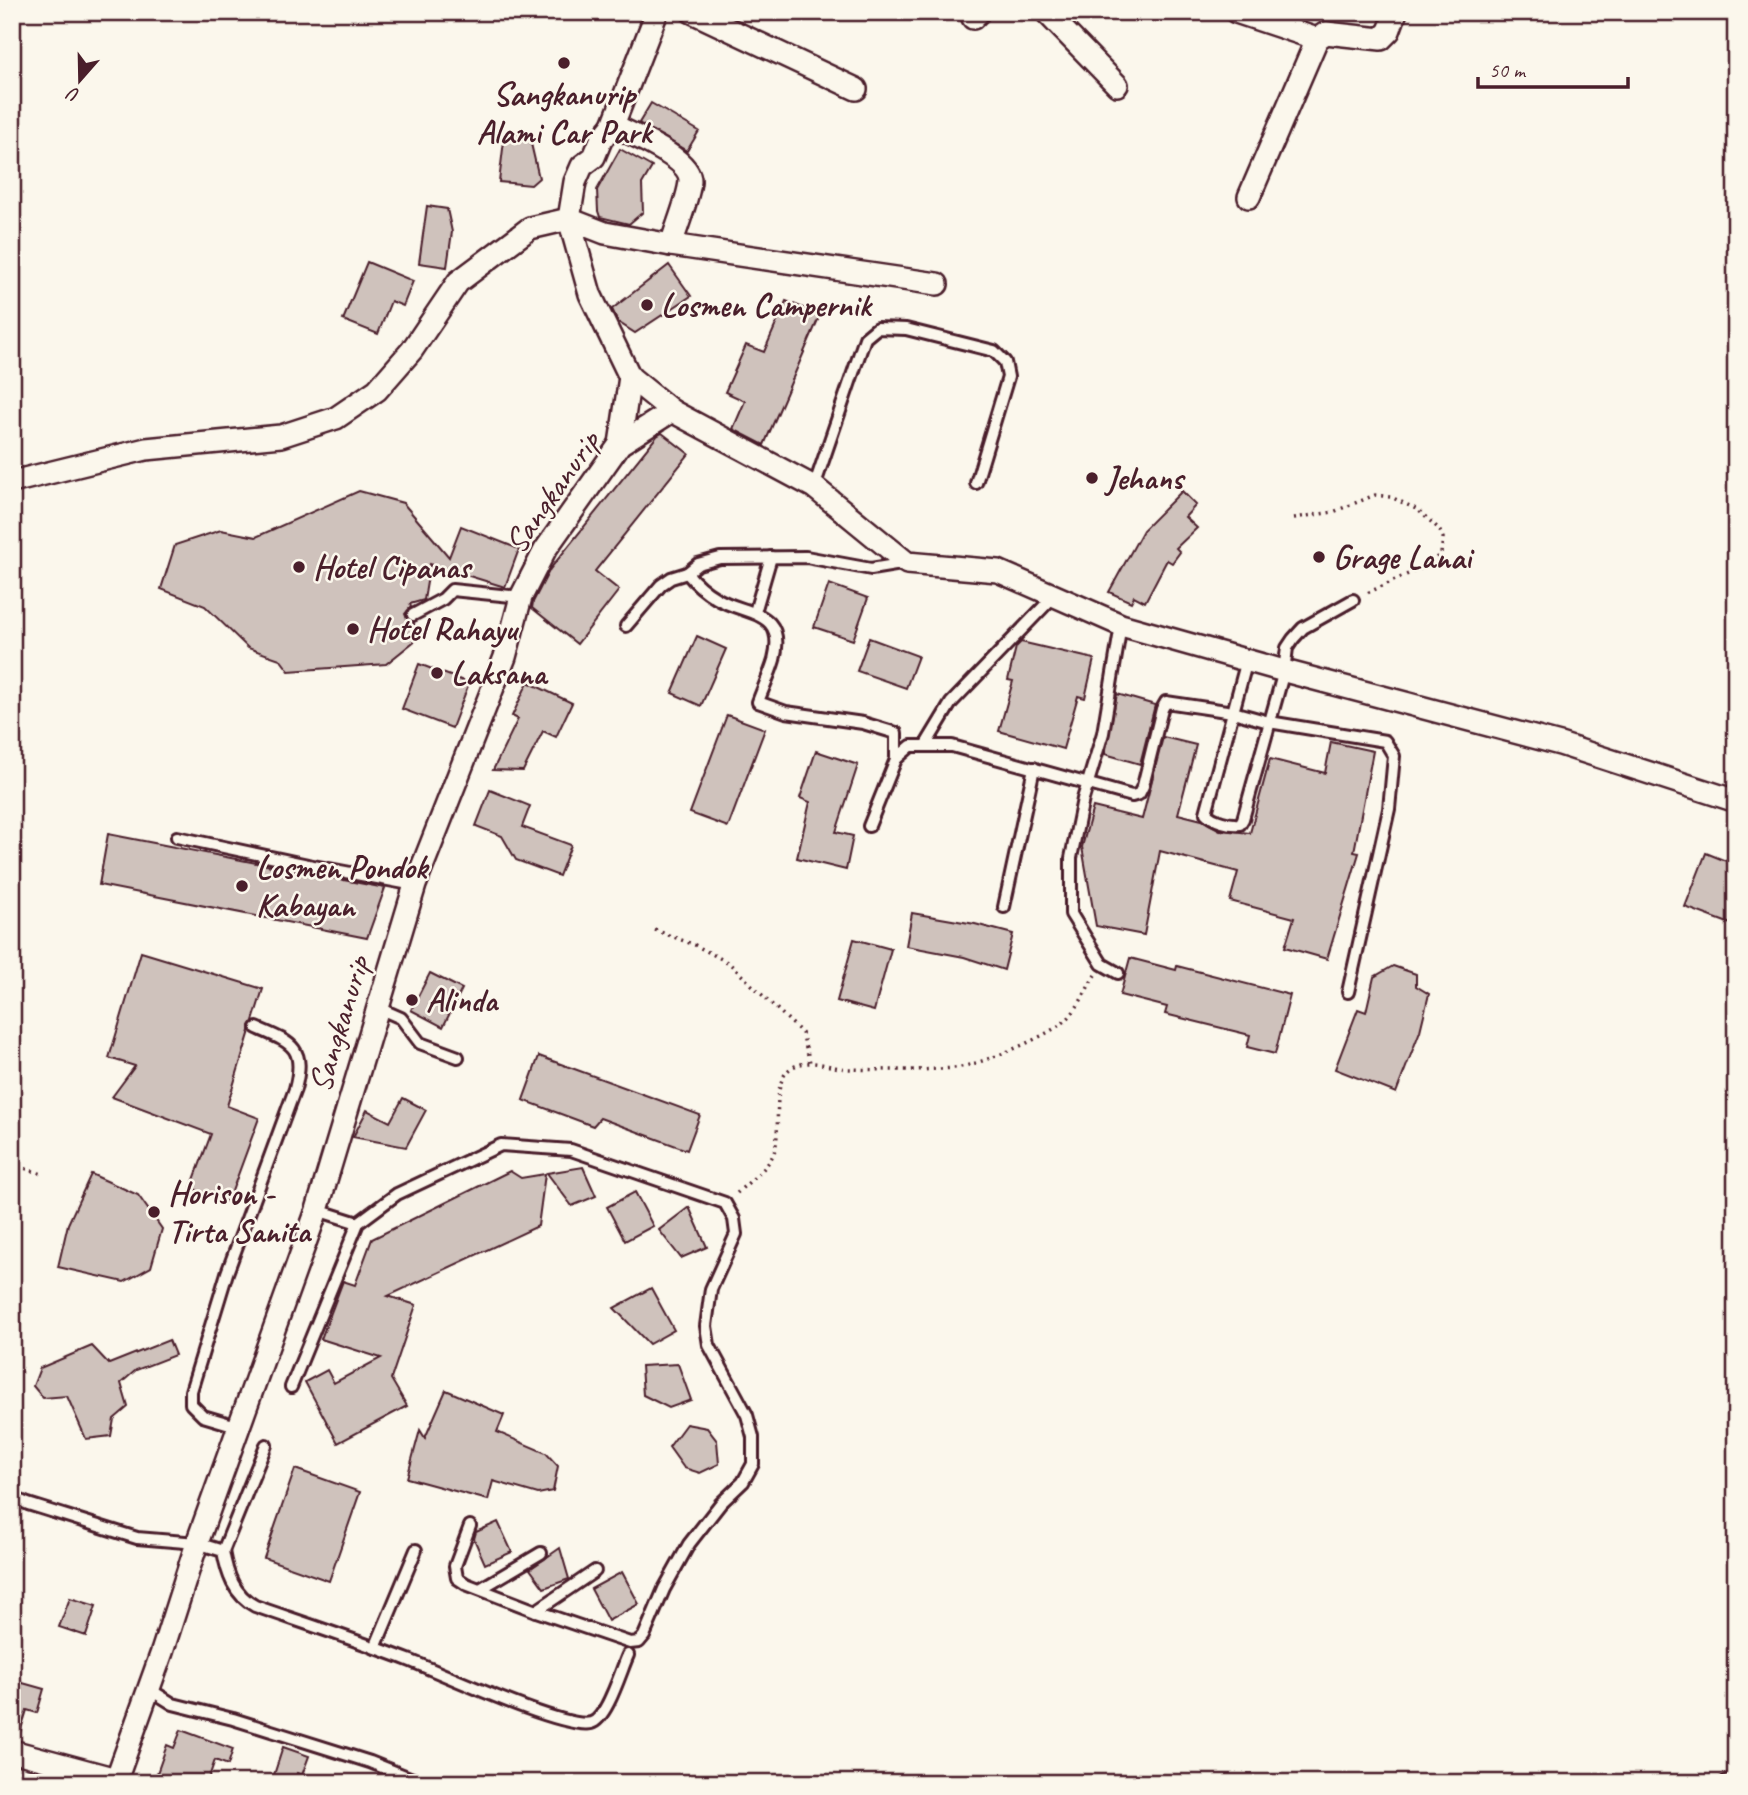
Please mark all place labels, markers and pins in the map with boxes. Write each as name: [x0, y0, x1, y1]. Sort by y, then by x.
marker: Sangkanurip Alami Car Park: [556, 55, 572, 71]
place label: Sangkanurip Alami Car Park: [477, 73, 654, 153]
place label: Losmen Campernik: [661, 284, 873, 326]
marker: Losmen Campernik: [639, 297, 655, 313]
place label: Jehans: [1104, 457, 1186, 499]
marker: Jehans: [1084, 470, 1100, 486]
place label: Grage Lanai: [1333, 536, 1476, 578]
place label: Hotel Cipanas: [313, 546, 473, 588]
marker: Grage Lanai: [1311, 549, 1327, 565]
marker: Hotel Cipanas: [291, 559, 307, 575]
place label: Hotel Rahayu: [367, 608, 520, 650]
marker: Hotel Rahayu: [345, 621, 361, 637]
place label: Laksana: [451, 652, 549, 694]
marker: Laksana: [429, 665, 445, 681]
place label: Losmen Pondok Kabayan: [256, 846, 430, 926]
marker: Losmen Pondok Kabayan: [234, 878, 250, 894]
place label: Alinda: [426, 979, 500, 1021]
marker: Alinda: [404, 992, 420, 1008]
place label: Horison - Tirta Sanita: [168, 1172, 313, 1252]
marker: Horison - Tirta Sanita: [146, 1204, 162, 1220]

